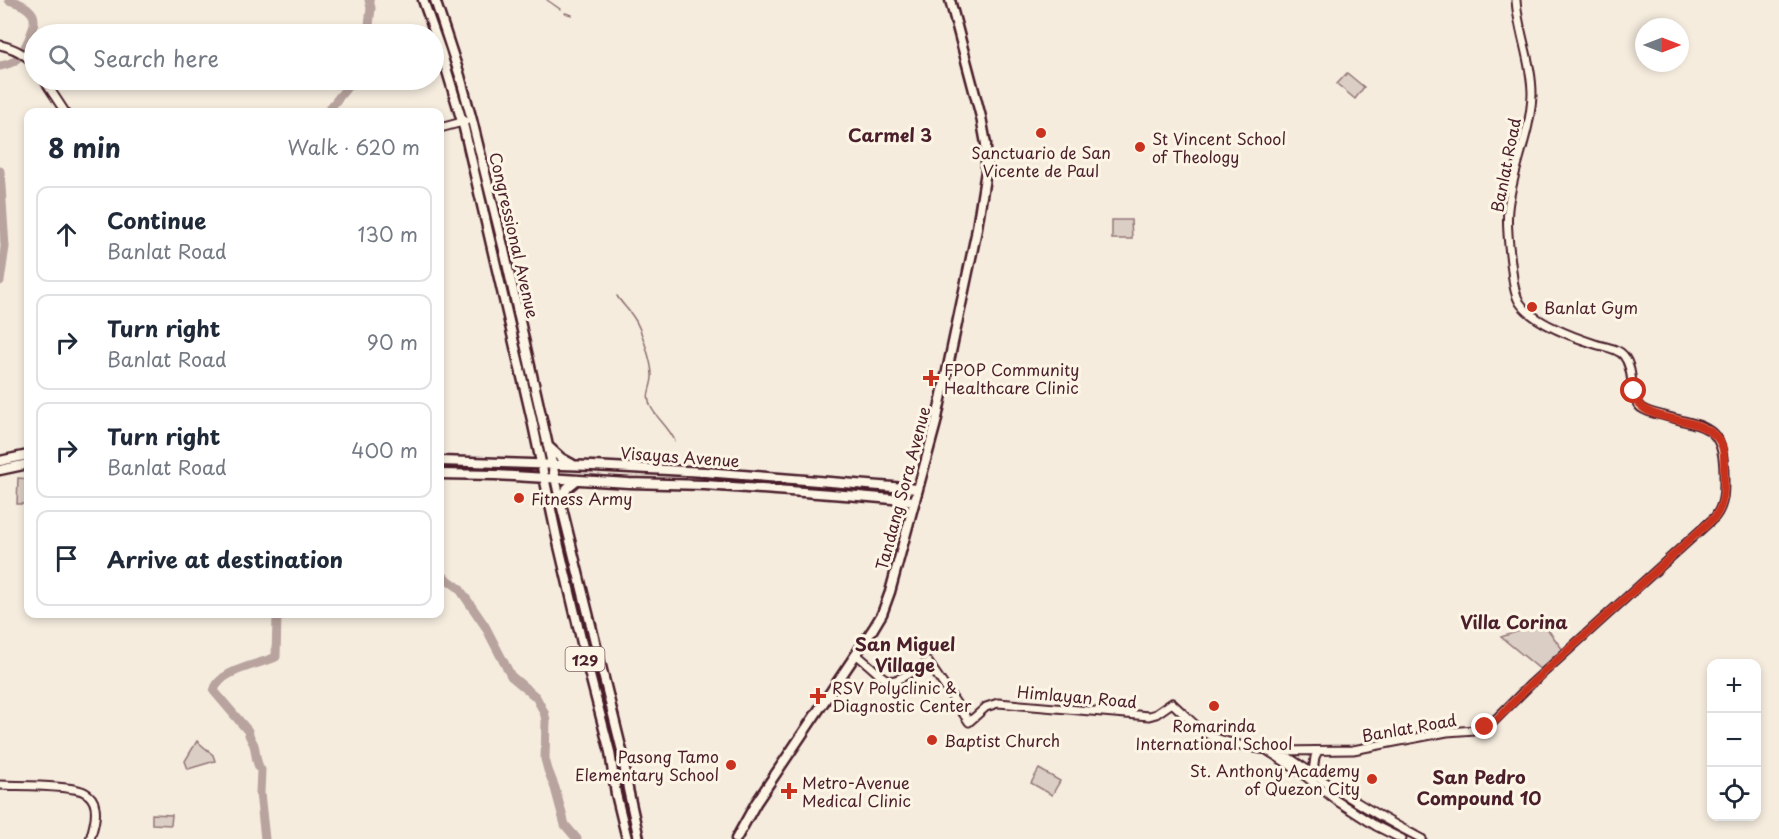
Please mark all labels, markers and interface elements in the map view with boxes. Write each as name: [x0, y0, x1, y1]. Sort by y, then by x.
north arrow: [1635, 18, 1689, 72]
search box: [24, 24, 444, 90]
icon: search: [45, 41, 78, 74]
text: Search here: [93, 41, 219, 74]
street label: Banlat Road: [1484, 116, 1526, 214]
district label: Carmel 3: [848, 121, 932, 148]
marker: Sanctuario de San Vicente de Paul: [1034, 126, 1048, 140]
place label: St Vincent School of Theology: [1152, 126, 1286, 168]
text: 8 min: [48, 128, 121, 167]
text: Walk · 620 m: [288, 132, 420, 162]
place label: Sanctuario de San Vicente de Paul: [971, 140, 1111, 182]
marker: St Vincent School of Theology: [1133, 140, 1147, 154]
street label: Congressional Avenue: [484, 150, 546, 321]
text: Continue: [107, 203, 206, 236]
icon: ahead: [50, 218, 83, 251]
text: 130 m: [358, 219, 418, 249]
text: Banlat Road: [107, 236, 227, 266]
place label: Banlat Gym: [1544, 295, 1638, 319]
marker: Banlat Gym: [1525, 300, 1539, 314]
text: Turn right: [107, 311, 220, 344]
icon: right: [50, 326, 83, 359]
text: 90 m: [367, 327, 418, 357]
text: Banlat Road: [107, 344, 227, 374]
place label: FPOP Community Healthcare Clinic: [944, 357, 1079, 399]
marker: FPOP Community Healthcare Clinic: [922, 369, 940, 387]
route start: [1620, 377, 1646, 403]
street label: Tandang Sora Avenue: [869, 403, 935, 572]
text: Turn right: [107, 419, 220, 452]
icon: right: [50, 434, 83, 467]
text: 400 m: [351, 435, 418, 465]
street label: Visayas Avenue: [620, 440, 741, 472]
text: Banlat Road: [107, 452, 227, 482]
place label: Fitness Army: [531, 486, 632, 510]
marker: Fitness Army: [512, 491, 526, 505]
icon: arrive: [50, 542, 83, 575]
text: Arrive at destination: [107, 542, 343, 575]
district label: Villa Corina: [1460, 608, 1568, 635]
district label: San Miguel Village: [855, 630, 955, 678]
road number: 129: [566, 647, 604, 671]
map controls: [1707, 659, 1761, 821]
button: +: [1707, 659, 1761, 713]
place label: RSV Polyclinic & Diagnostic Center: [832, 675, 972, 717]
street label: Himlayan Road: [1016, 679, 1138, 713]
marker: RSV Polyclinic & Diagnostic Center: [809, 687, 827, 705]
marker: Romarinda International School: [1207, 699, 1221, 713]
street label: Banlat Road: [1360, 707, 1458, 747]
place label: Romarinda International School: [1135, 713, 1293, 755]
route end: [1471, 713, 1497, 739]
button: −: [1707, 713, 1761, 767]
place label: Baptist Church: [944, 728, 1060, 752]
marker: Baptist Church: [925, 733, 939, 747]
place label: Pasong Tamo Elementary School: [575, 744, 719, 786]
marker: Pasong Tamo Elementary School: [724, 758, 738, 772]
place label: St. Anthony Academy of Quezon City: [1190, 758, 1360, 800]
district label: San Pedro Compound 10: [1417, 763, 1541, 811]
button: locate: [1707, 767, 1761, 821]
place label: Metro-Avenue Medical Clinic: [802, 770, 911, 812]
marker: St. Anthony Academy of Quezon City: [1365, 772, 1379, 786]
marker: Metro-Avenue Medical Clinic: [780, 782, 798, 800]

